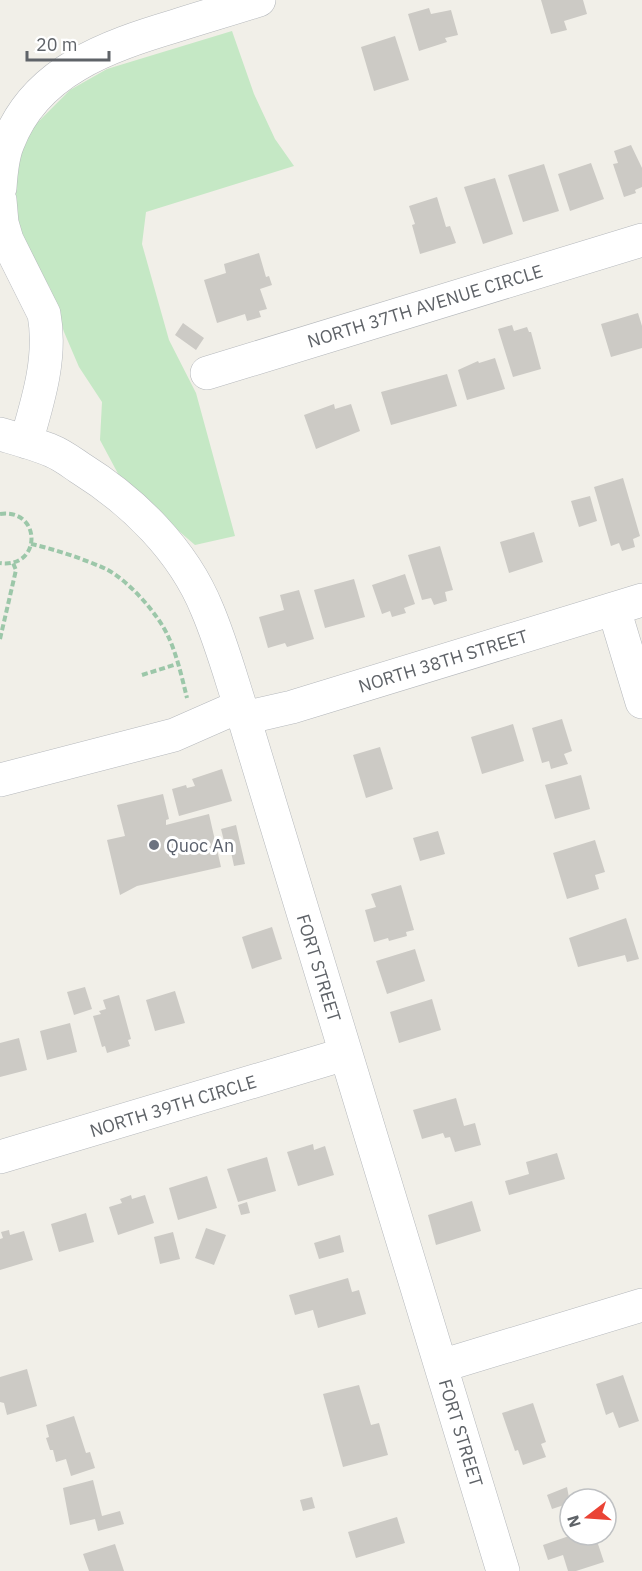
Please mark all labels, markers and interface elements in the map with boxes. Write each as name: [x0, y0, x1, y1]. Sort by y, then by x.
scale bar: [27, 24, 110, 62]
text: 20 m: [36, 33, 78, 56]
street label: NORTH 37TH AVENUE CIRCLE: [304, 259, 546, 353]
street label: NORTH 38TH STREET: [355, 624, 531, 698]
place label: Quoc An: [166, 834, 234, 857]
marker: Quoc An: [147, 838, 161, 852]
street label: FORT STREET: [292, 911, 346, 1025]
street label: NORTH 39TH CIRCLE: [87, 1070, 259, 1142]
street label: FORT STREET: [434, 1376, 488, 1490]
north arrow: [558, 1487, 618, 1547]
text: N: [562, 1513, 585, 1530]

